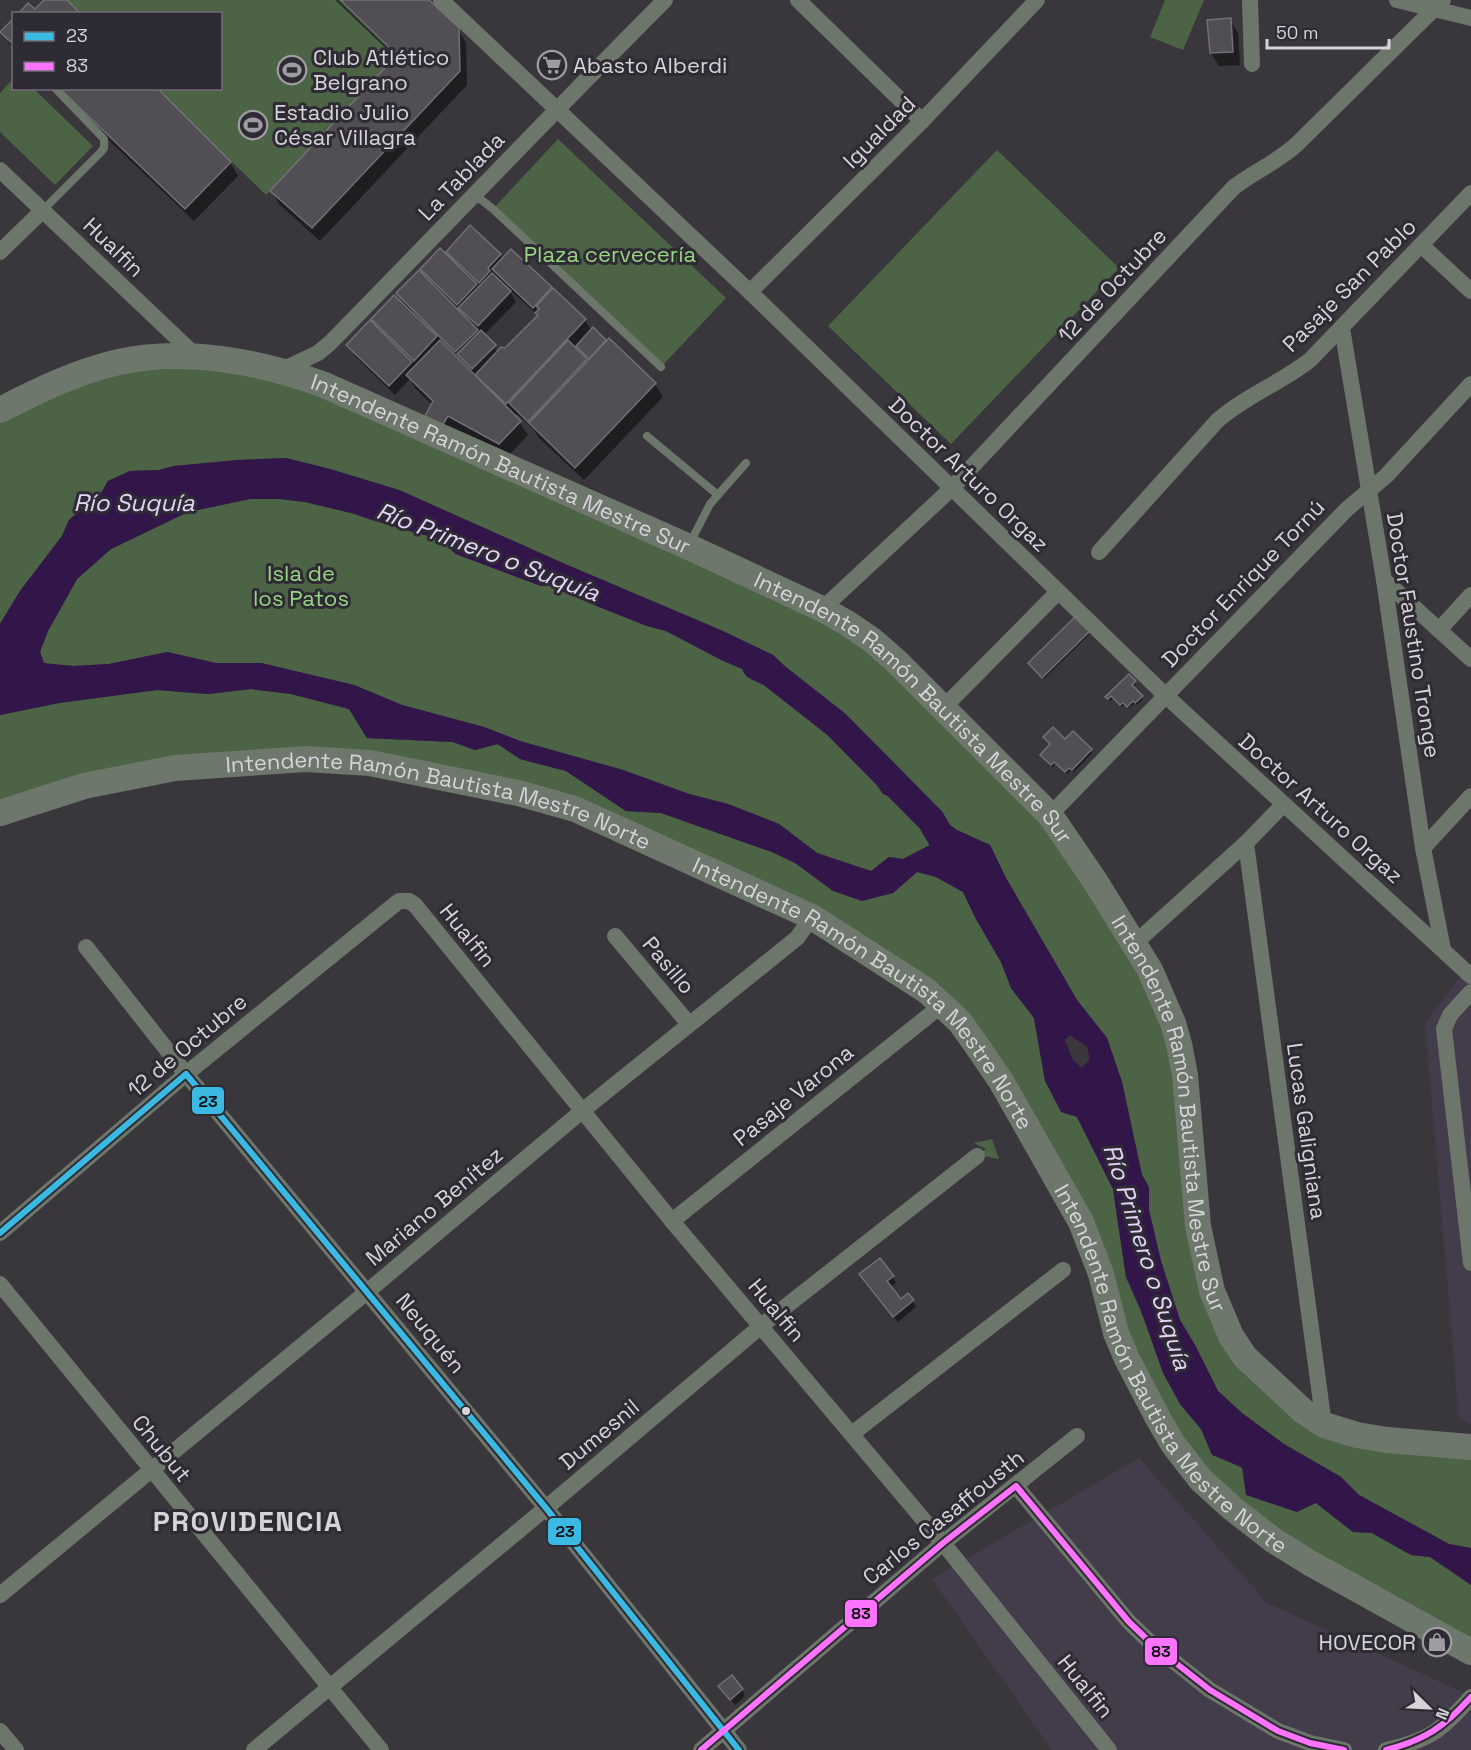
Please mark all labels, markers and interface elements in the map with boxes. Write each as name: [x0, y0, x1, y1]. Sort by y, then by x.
legend: [12, 12, 222, 90]
scale bar: [1267, 12, 1388, 50]
text: 50 m: [1276, 21, 1318, 44]
text: 23: [66, 24, 88, 47]
place label: Club Atlético Belgrano: [313, 43, 449, 96]
supermarket icon: Abasto Alberdi: [536, 49, 568, 81]
place label: Abasto Alberdi: [573, 51, 728, 79]
text: 83: [66, 54, 88, 77]
sports icon: Club Atlético Belgrano: [276, 54, 308, 86]
street label: Igualdad: [837, 90, 921, 174]
place label: Estadio Julio César Villagra: [274, 98, 416, 151]
sports icon: Estadio Julio César Villagra: [237, 109, 269, 141]
street label: La Tablada: [412, 126, 510, 226]
street label: Hualfin: [78, 211, 150, 283]
street label: Pasaje San Pablo: [1276, 212, 1422, 358]
street label: 12 de Octubre: [1052, 222, 1172, 348]
park label: Plaza cervecería: [524, 240, 697, 268]
street label: Intendente Ramón Bautista Mestre Sur: [307, 367, 695, 560]
street label: Doctor Arturo Orgaz: [883, 390, 1055, 558]
water label: Río Suquía: [73, 487, 195, 518]
street label: Doctor Enrique Tornú: [1156, 493, 1330, 673]
water label: Río Primero o Suquía: [372, 495, 604, 608]
street label: Doctor Faustino Tronge: [1381, 510, 1447, 760]
park label: Isla de los Patos: [253, 559, 349, 612]
street label: Intendente Ramón Bautista Mestre Sur: [750, 565, 1079, 849]
street label: Doctor Arturo Orgaz: [1233, 727, 1409, 889]
street label: Intendente Ramón Bautista Mestre Norte: [224, 745, 655, 856]
street label: Intendente Ramón Bautista Mestre Norte: [688, 851, 1040, 1134]
street label: Hualfin: [434, 897, 502, 973]
street label: Intendente Ramón Bautista Mestre Sur: [1105, 910, 1233, 1316]
street label: Pasillo: [637, 930, 701, 1000]
street label: 12 de Octubre: [122, 987, 252, 1103]
street label: Pasaje Varona: [727, 1038, 859, 1152]
street label: Lucas Galigniana: [1281, 1041, 1333, 1221]
line badge: 23: [191, 1086, 225, 1115]
text: 23: [198, 1091, 218, 1112]
street label: Mariano Benítez: [359, 1140, 509, 1272]
water label: Río Primero o Suquía: [1096, 1140, 1199, 1374]
street label: Intendente Ramón Bautista Mestre Norte: [1048, 1179, 1293, 1560]
street label: Hualfin: [742, 1273, 812, 1347]
street label: Neuquén: [390, 1287, 472, 1379]
street label: Dumesnil: [553, 1392, 645, 1476]
unlabelled marker: [460, 1405, 472, 1417]
street label: Chubut: [126, 1409, 198, 1487]
street label: Carlos Casaffousth: [857, 1443, 1029, 1591]
district label: PROVIDENCIA: [153, 1503, 343, 1539]
line badge: 23: [547, 1517, 582, 1546]
text: 23: [555, 1521, 575, 1542]
line badge: 83: [844, 1599, 878, 1628]
text: 83: [851, 1603, 871, 1624]
shop icon: HOVECOR: [1421, 1626, 1453, 1658]
place label: HOVECOR: [1318, 1628, 1416, 1656]
line badge: 83: [1144, 1637, 1178, 1666]
text: 83: [1151, 1641, 1171, 1662]
street label: Hualfin: [1052, 1648, 1120, 1724]
north arrow: [1399, 1678, 1459, 1738]
text: N: [1430, 1705, 1454, 1723]

